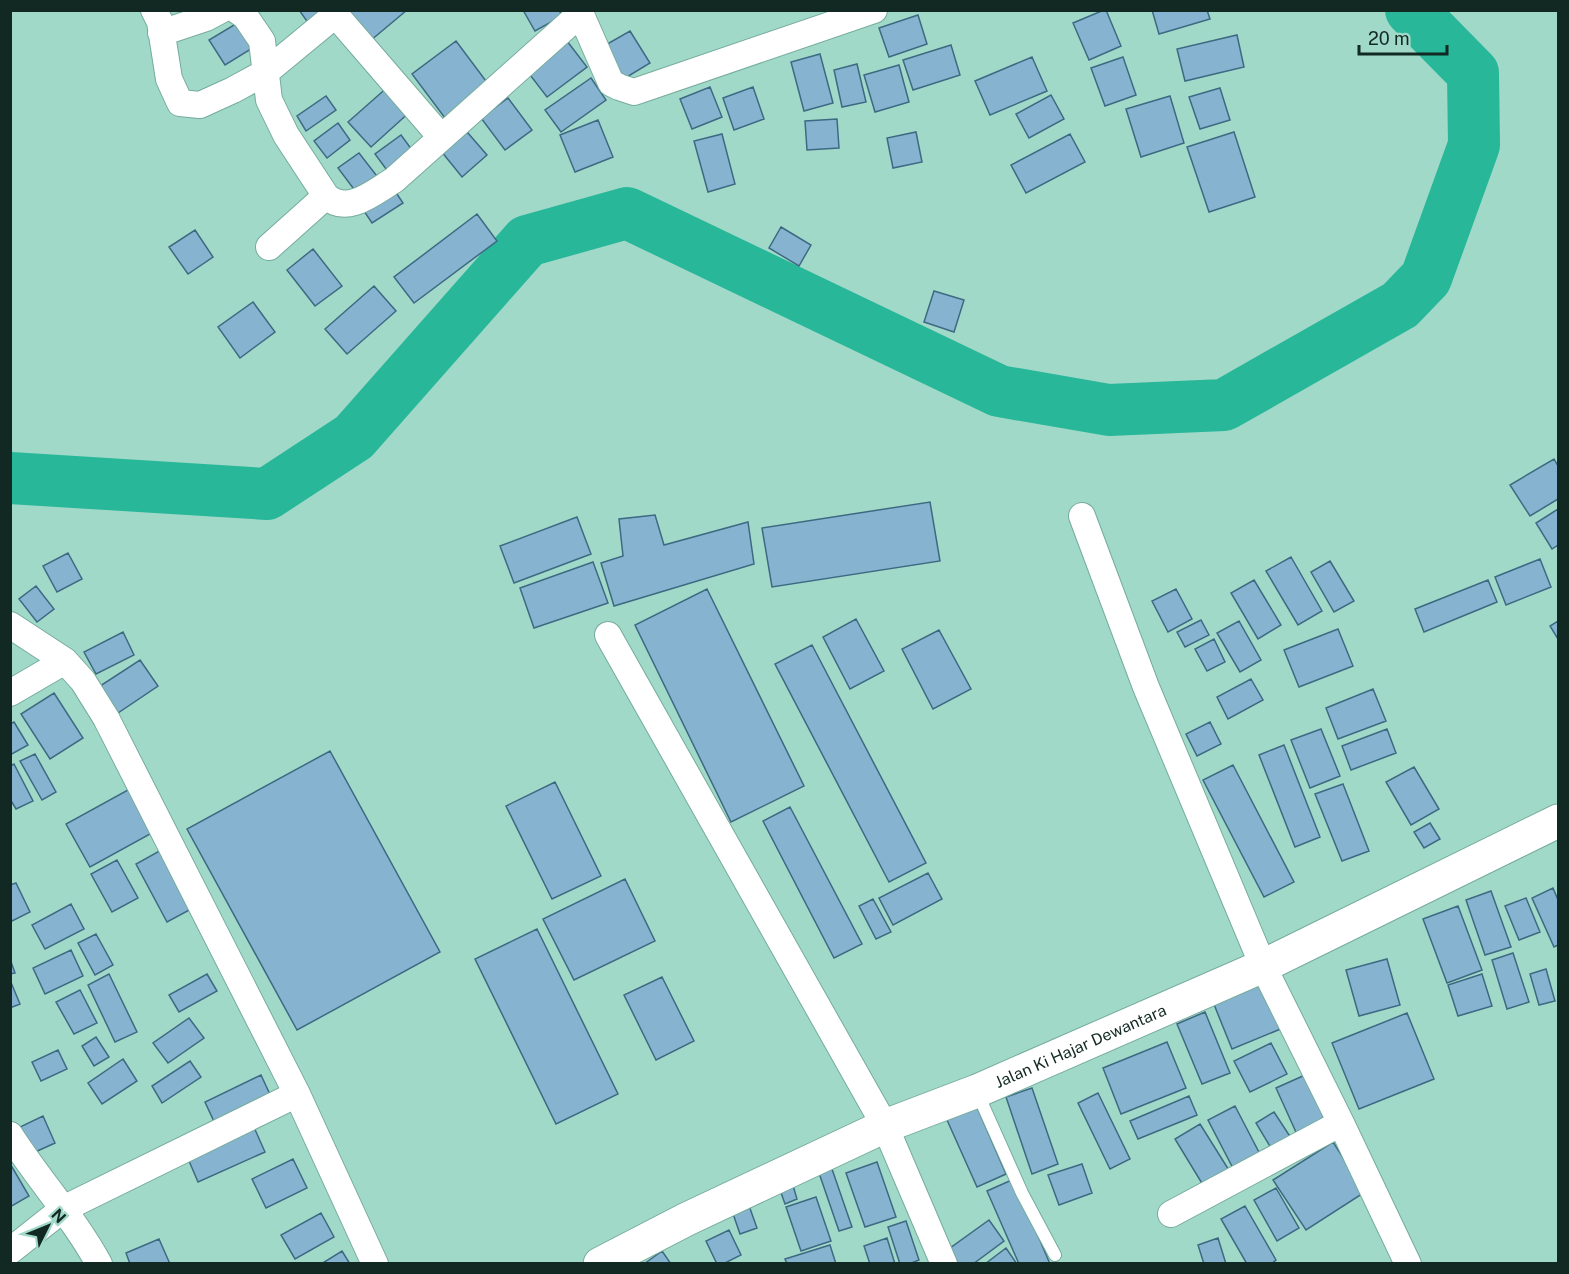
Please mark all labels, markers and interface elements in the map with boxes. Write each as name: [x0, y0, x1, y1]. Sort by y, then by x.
scale bar: [1359, 18, 1448, 56]
text: 20 m: [1368, 28, 1410, 49]
street label: Jalan Ki Hajar Dewantara: [992, 1000, 1169, 1092]
north arrow: [18, 1196, 78, 1256]
text: N: [47, 1205, 70, 1227]

